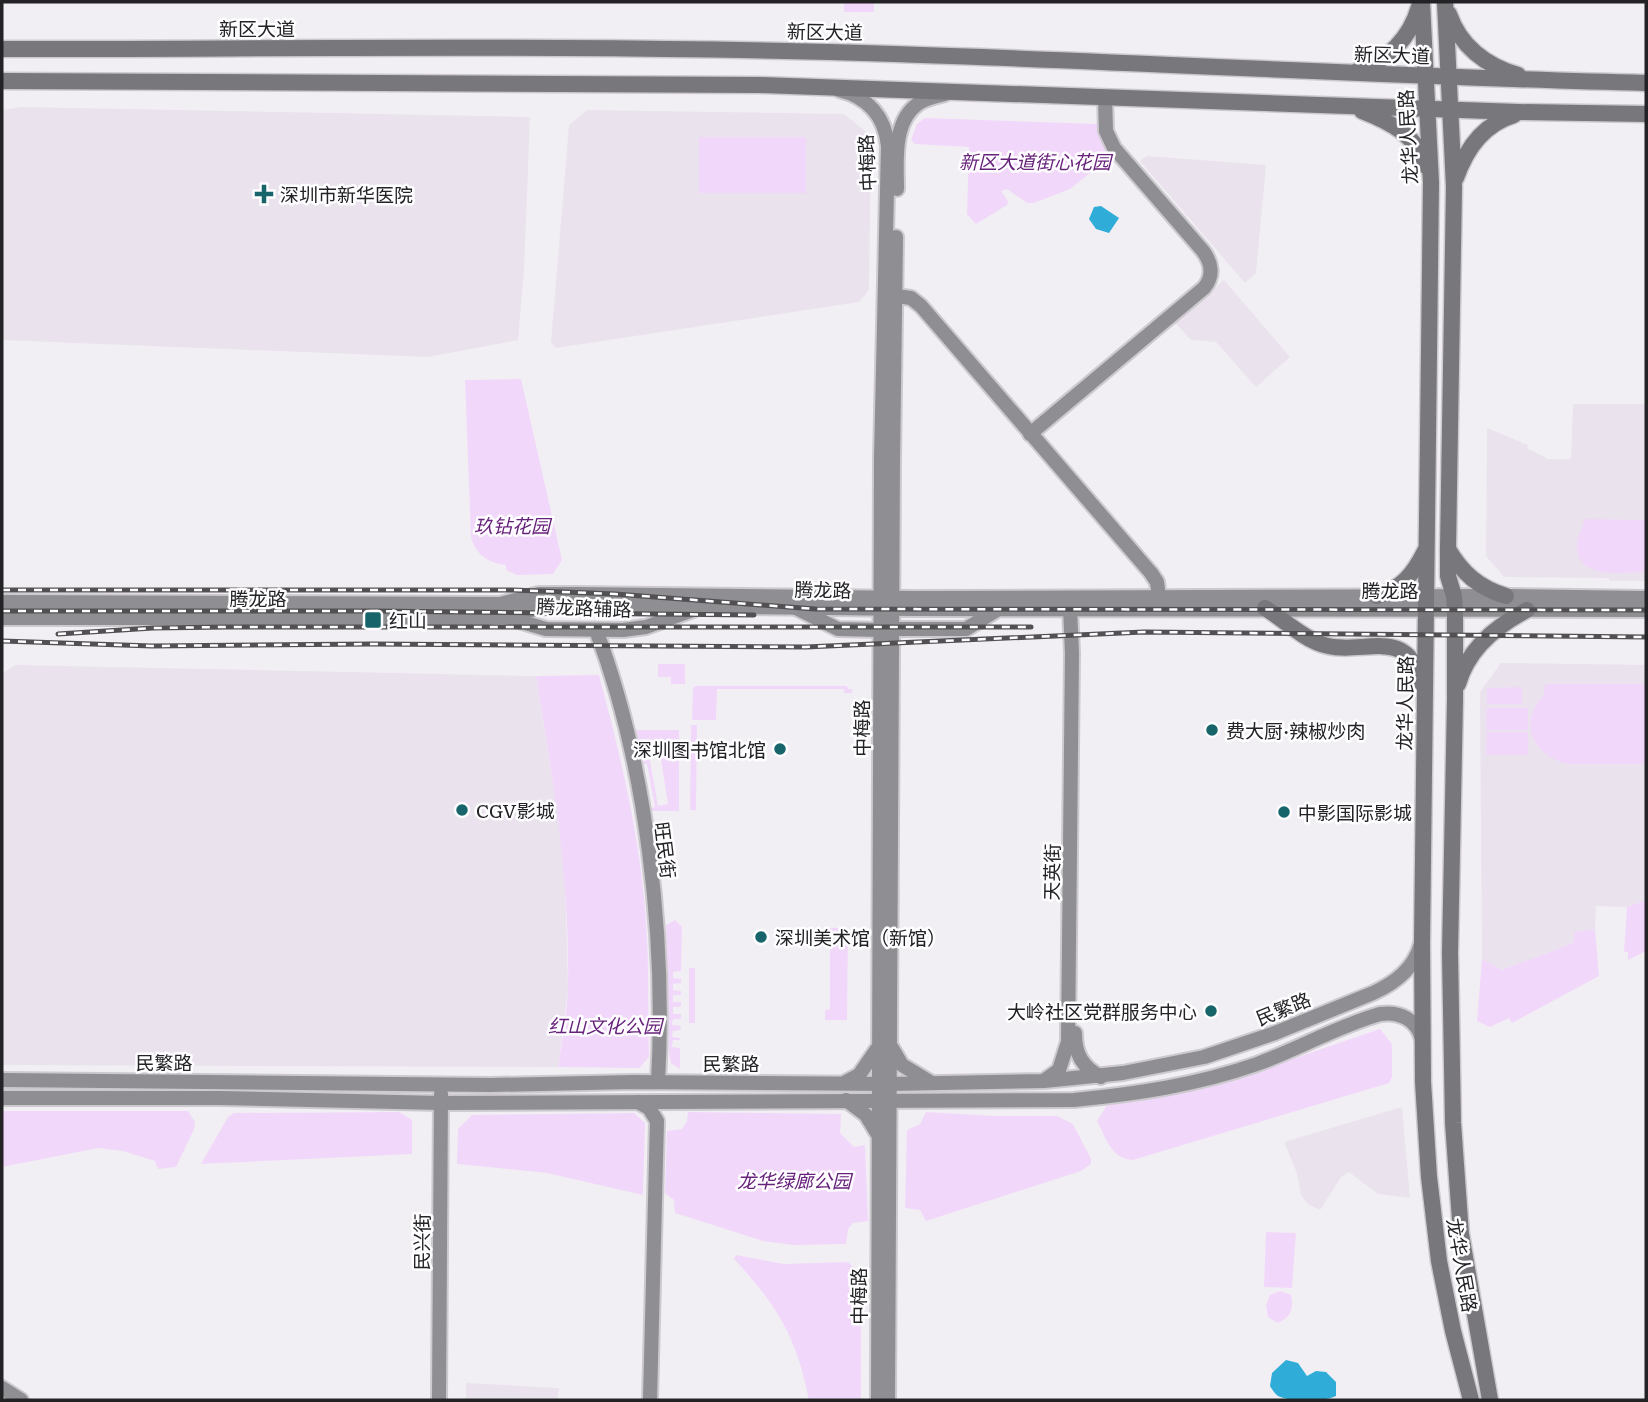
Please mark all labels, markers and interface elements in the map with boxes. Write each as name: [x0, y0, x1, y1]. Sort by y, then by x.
street label: 新区大道: [219, 14, 295, 42]
street label: 新区大道: [787, 16, 863, 46]
street label: 新区大道: [1354, 39, 1430, 69]
street label: 龙华人民路: [1391, 89, 1423, 185]
street label: 中梅路: [851, 134, 881, 192]
park label: 新区大道街心花园: [959, 147, 1114, 175]
place label: 深圳市新华医院: [280, 180, 413, 208]
marker: 深圳市新华医院: [254, 184, 274, 204]
park label: 玖钻花园: [474, 511, 553, 539]
street label: 腾龙路: [794, 575, 852, 603]
street label: 腾龙路: [1361, 576, 1419, 604]
street label: 腾龙路: [229, 584, 287, 612]
street label: 腾龙路辅路: [536, 591, 632, 623]
place label: 红山: [389, 606, 427, 634]
marker: 红山: [363, 610, 383, 630]
street label: 龙华人民路: [1389, 655, 1419, 751]
street label: 中梅路: [847, 699, 875, 757]
place label: 费大厨·辣椒炒肉: [1226, 716, 1365, 744]
marker: 费大厨·辣椒炒肉: [1204, 722, 1220, 738]
place label: 深圳图书馆北馆: [633, 735, 766, 763]
marker: 深圳图书馆北馆: [772, 741, 788, 757]
place label: CGV影城: [476, 796, 555, 824]
place label: 中影国际影城: [1298, 798, 1412, 826]
marker: CGV影城: [454, 802, 470, 818]
marker: 中影国际影城: [1276, 804, 1292, 820]
street label: 旺民街: [649, 820, 683, 880]
street label: 天英街: [1037, 843, 1065, 901]
place label: 深圳美术馆（新馆）: [775, 923, 946, 951]
marker: 深圳美术馆（新馆）: [753, 929, 769, 945]
street label: 民繁路: [1251, 984, 1315, 1032]
place label: 大岭社区党群服务中心: [1007, 997, 1197, 1025]
marker: 大岭社区党群服务中心: [1203, 1003, 1219, 1019]
park label: 红山文化公园: [548, 1011, 665, 1039]
street label: 民繁路: [135, 1048, 193, 1076]
street label: 民繁路: [702, 1049, 760, 1077]
park label: 龙华绿廊公园: [737, 1166, 854, 1194]
street label: 民兴街: [407, 1213, 435, 1271]
street label: 龙华人民路: [1441, 1216, 1485, 1314]
street label: 中梅路: [844, 1267, 872, 1325]

